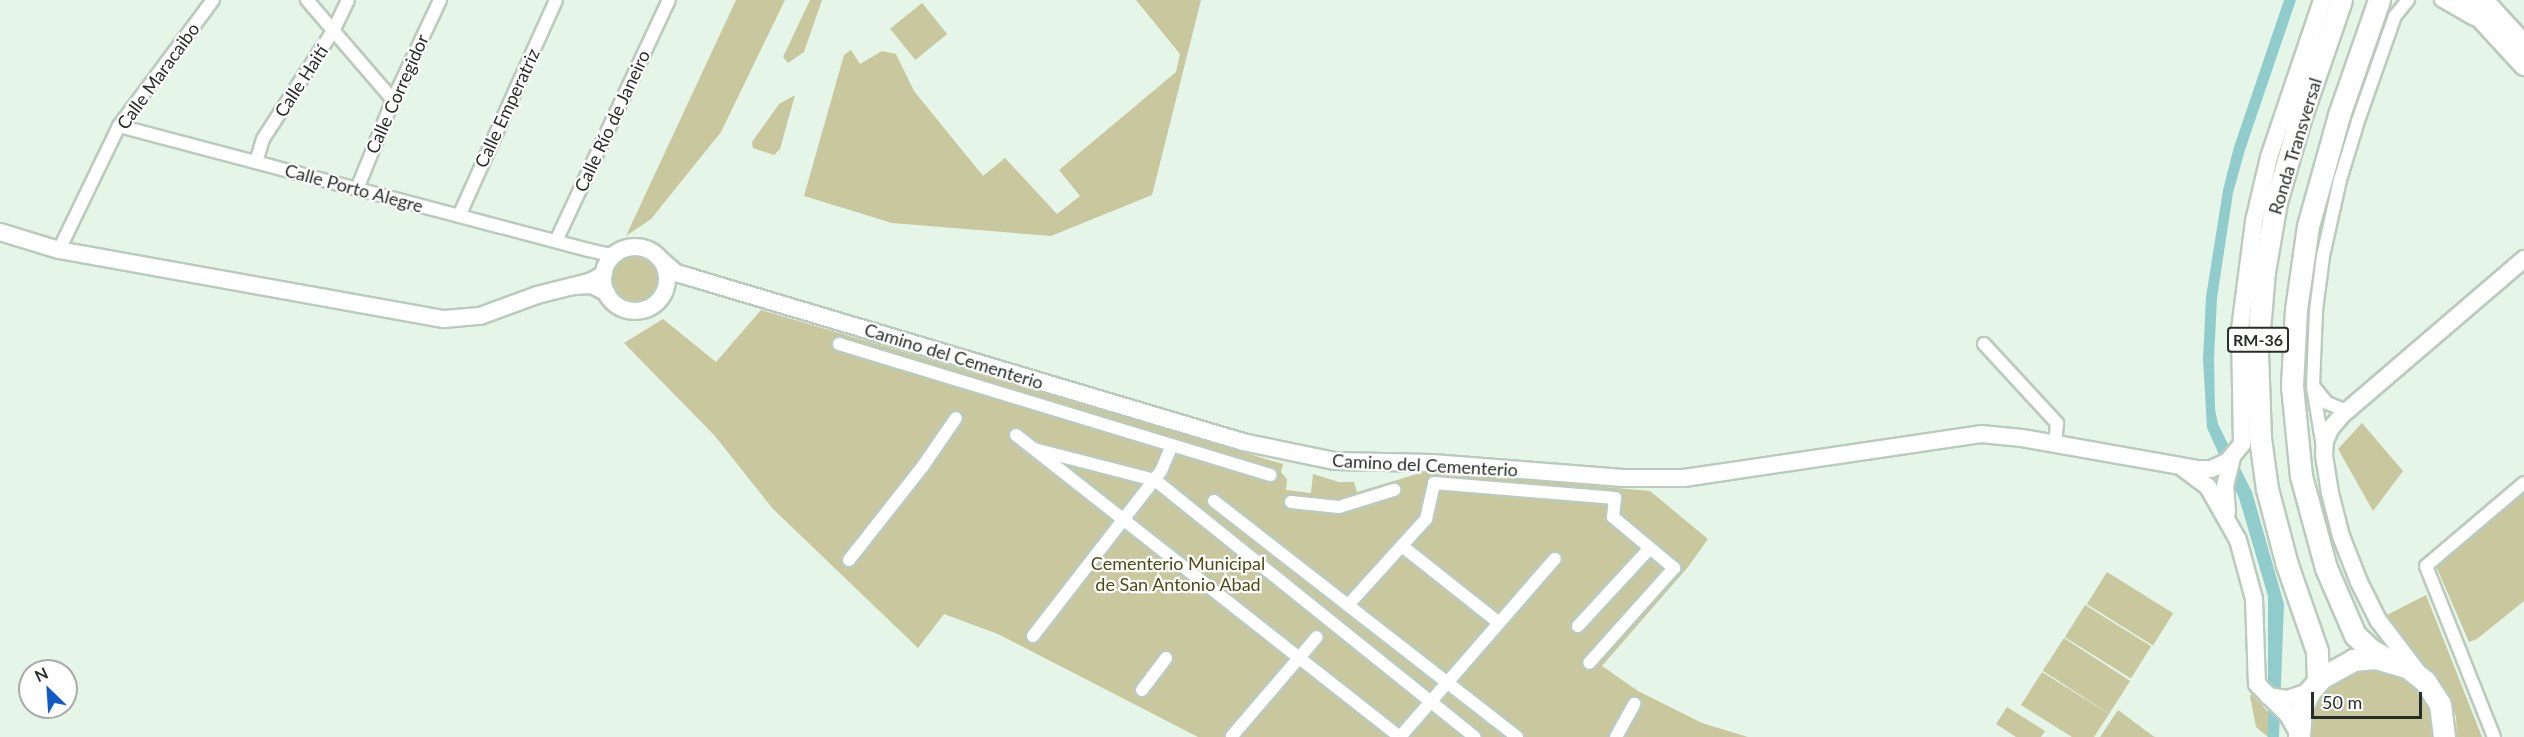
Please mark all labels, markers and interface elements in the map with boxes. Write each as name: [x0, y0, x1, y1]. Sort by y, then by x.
street label: Calle Maracaibo: [112, 18, 204, 134]
street label: Calle Corregidor: [361, 31, 433, 157]
street label: Calle Haití: [270, 41, 332, 121]
street label: Calle Emperatriz: [470, 45, 544, 171]
street label: Calle Río de Janeiro: [570, 46, 654, 196]
street label: Ronda Transversal: [2264, 75, 2326, 217]
street label: Calle Porto Alegre: [282, 159, 426, 217]
street label: Camino del Cementerio: [862, 318, 1046, 394]
road number: RM-36: [2226, 327, 2290, 353]
street label: Camino del Cementerio: [1332, 449, 1518, 481]
park label: Cementerio Municipal de San Antonio Abad: [1091, 553, 1265, 596]
north arrow: [18, 659, 78, 719]
text: N: [31, 663, 51, 685]
scale bar: [2314, 680, 2425, 718]
text: 50 m: [2322, 691, 2362, 713]

